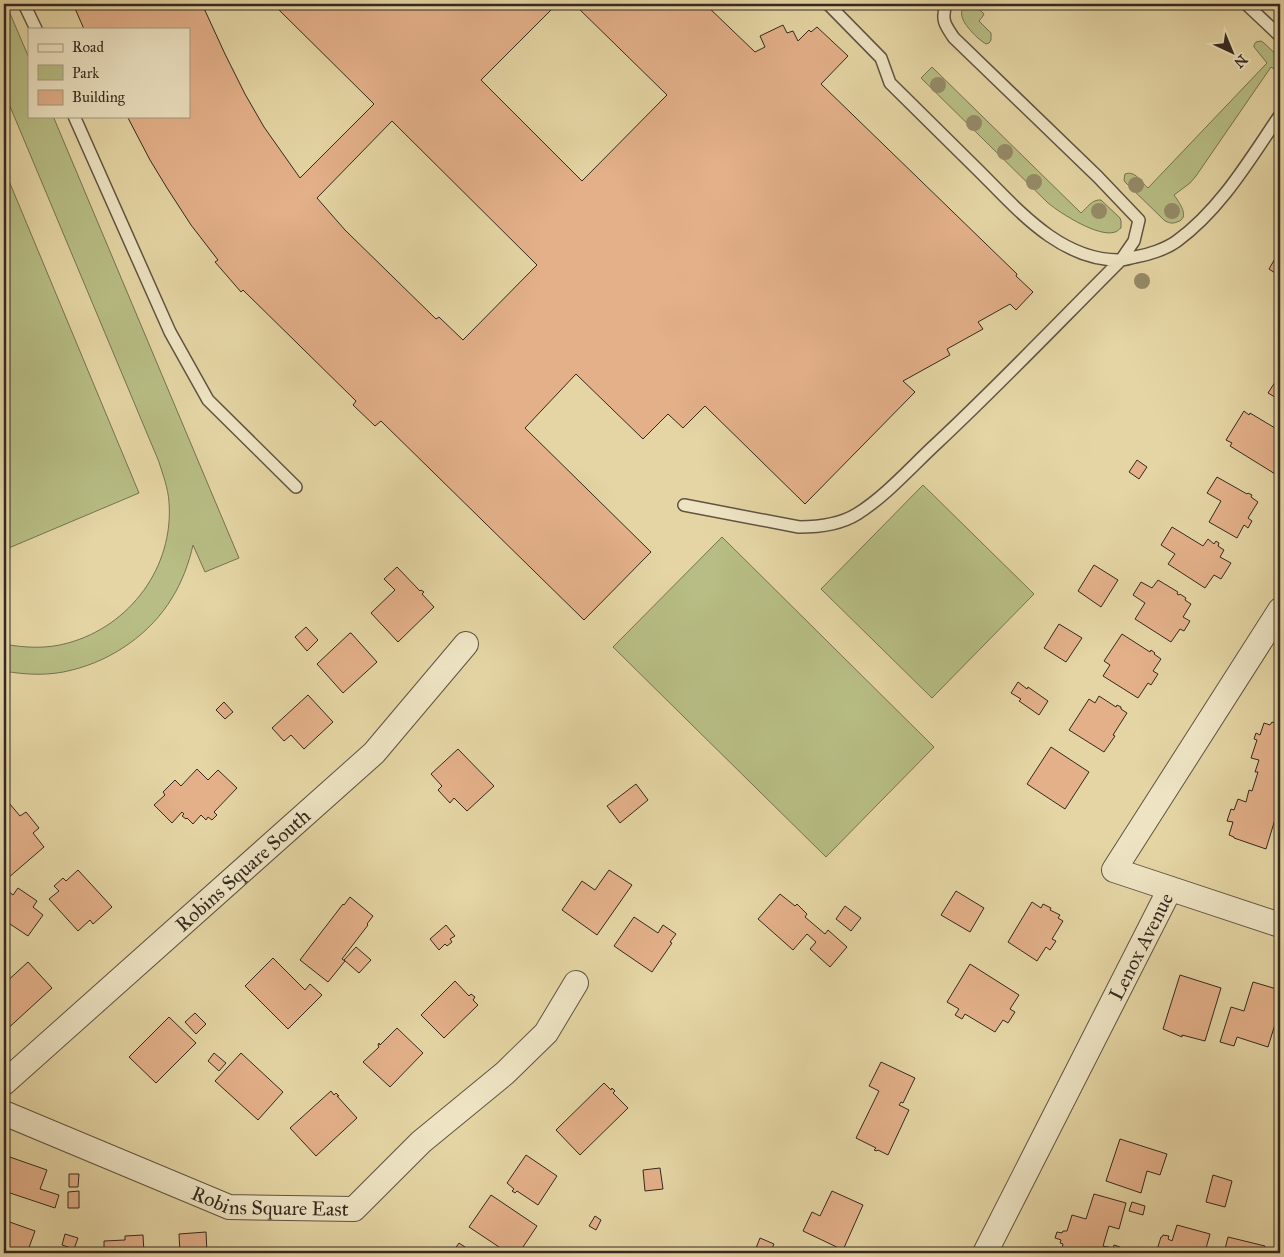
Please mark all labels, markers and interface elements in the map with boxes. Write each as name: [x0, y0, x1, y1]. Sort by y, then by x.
legend: [28, 28, 190, 118]
north arrow: [1206, 28, 1256, 78]
text: Road: [72, 38, 104, 56]
text: N: [1230, 51, 1251, 71]
text: Park: [72, 64, 99, 82]
text: Building: [72, 88, 126, 106]
street label: Robins Square South: [170, 804, 315, 936]
street label: Lenox Avenue: [1104, 889, 1178, 1004]
street label: Robins Square East: [188, 1181, 349, 1221]

